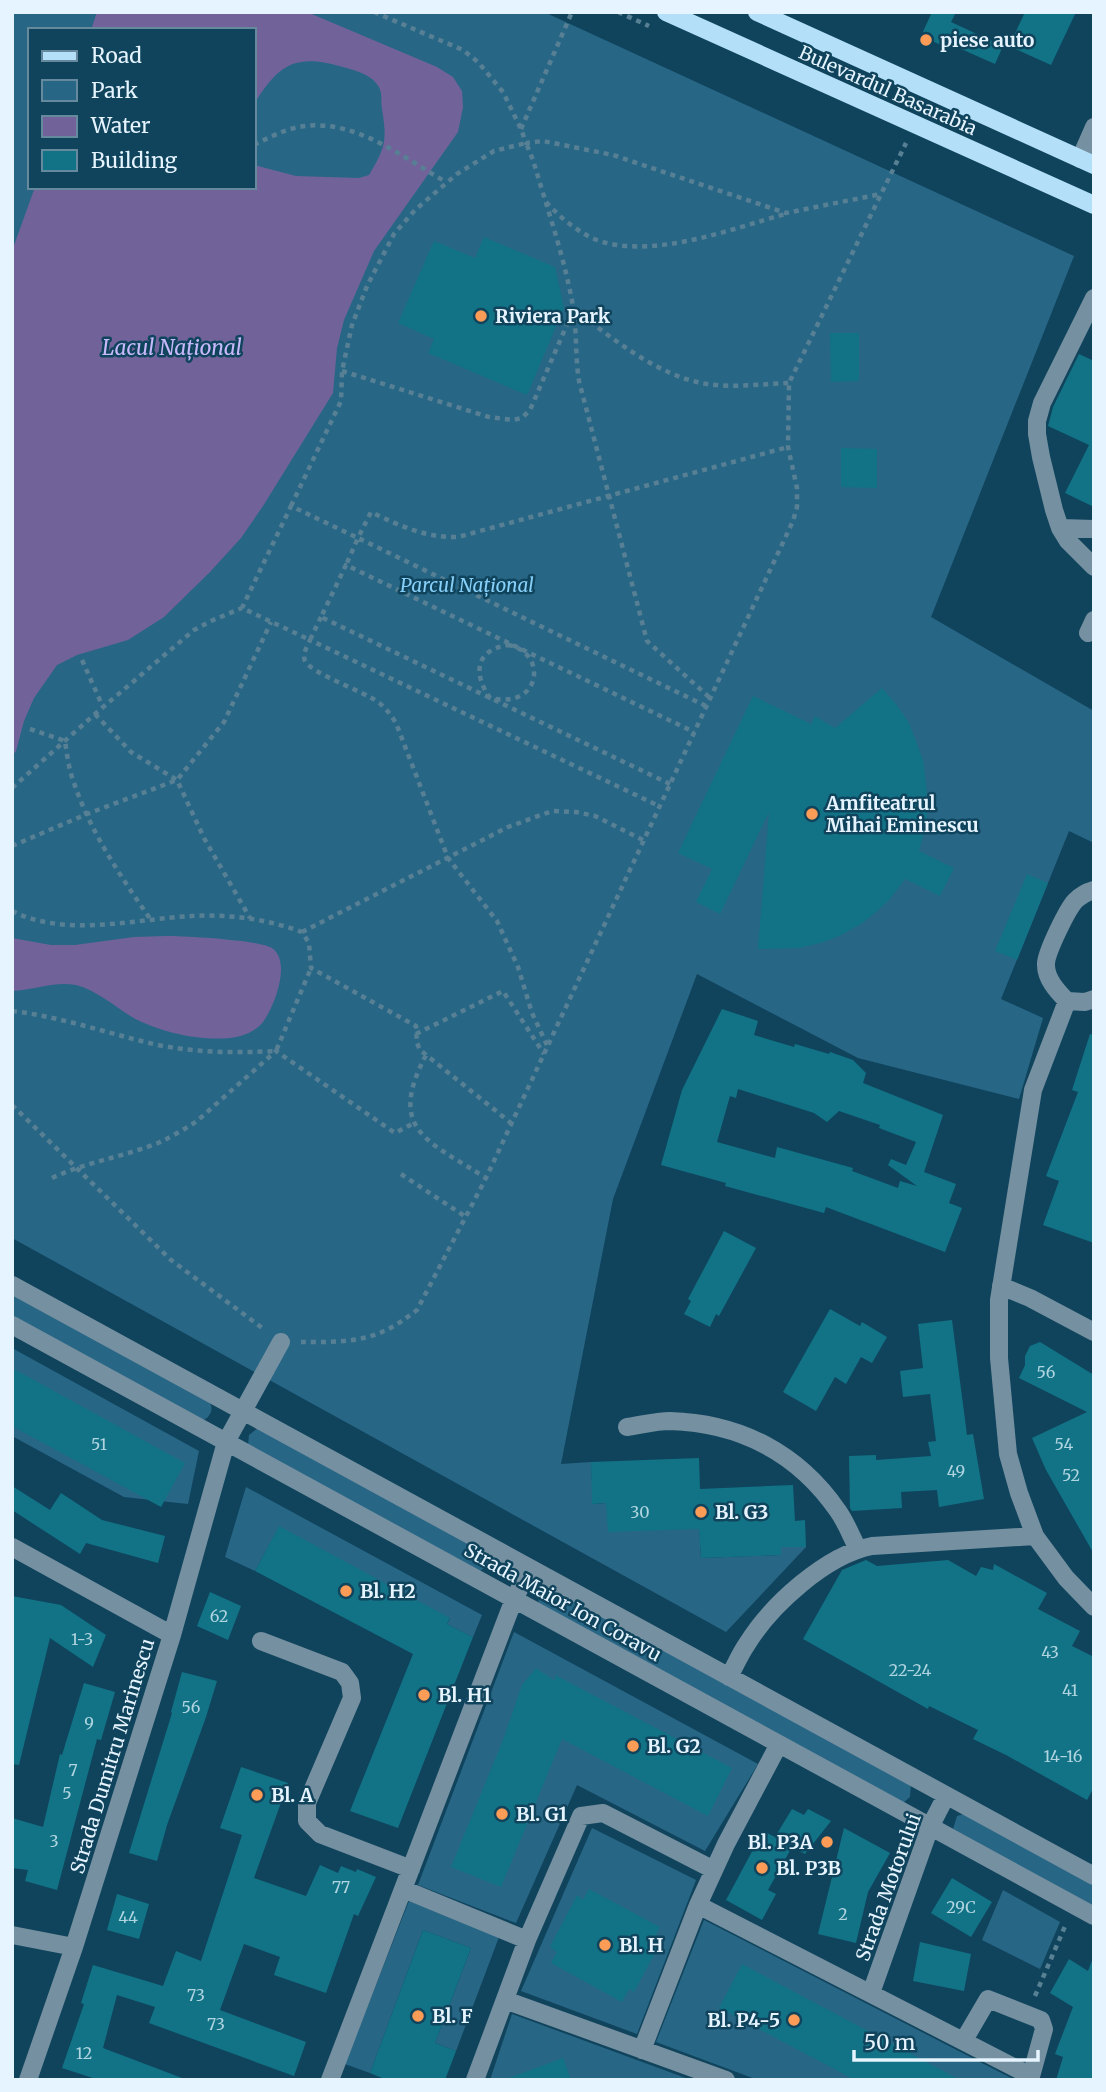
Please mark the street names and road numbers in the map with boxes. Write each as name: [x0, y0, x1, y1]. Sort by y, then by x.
street label: Bulevardul Basarabia: [795, 40, 981, 140]
street label: Strada Maior Ion Coravu: [460, 1538, 666, 1666]
street label: Strada Dumitru Marinescu: [65, 1636, 159, 1876]
street label: Strada Motorului: [850, 1810, 926, 1964]

